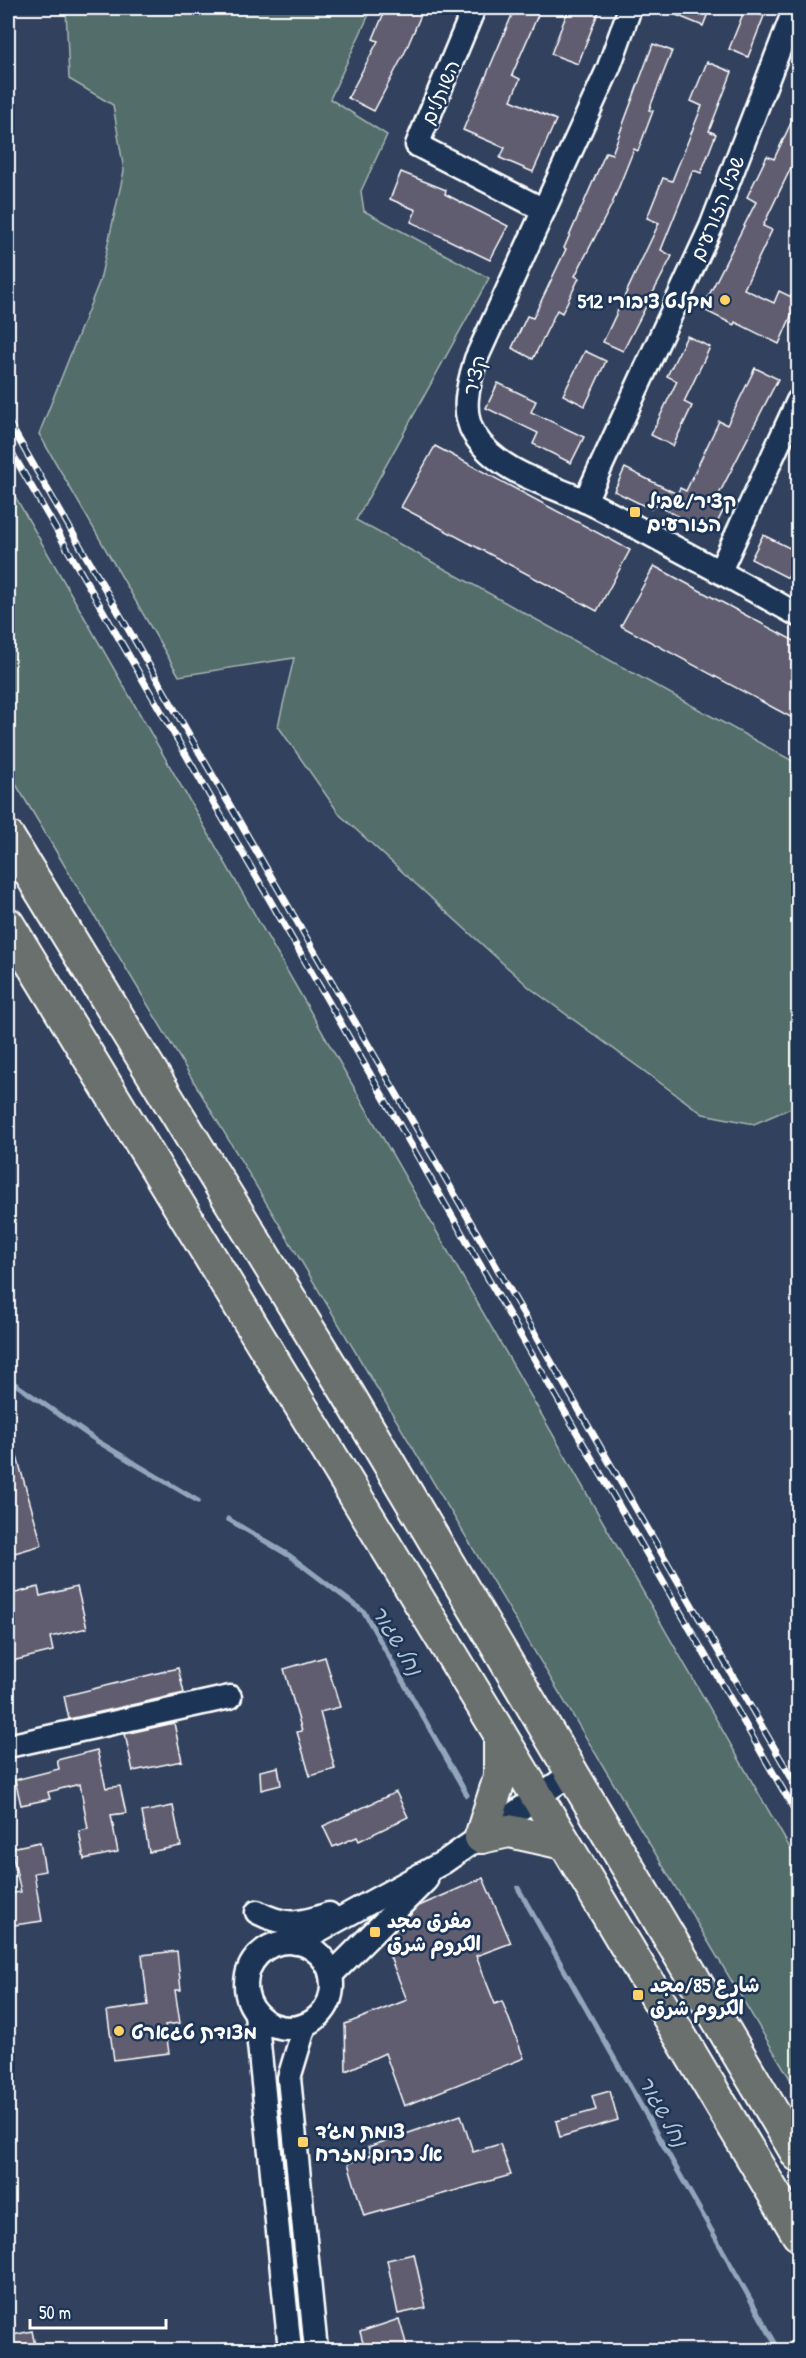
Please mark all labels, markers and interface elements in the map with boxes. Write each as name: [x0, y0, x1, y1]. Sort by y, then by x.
street label: השותלים: [414, 55, 466, 129]
street label: שביל הזורעים: [684, 151, 751, 265]
place label: מקלט ציבורי 512: [578, 287, 713, 314]
marker: מקלט ציבורי 512: [718, 293, 732, 307]
street label: קציר: [456, 352, 492, 398]
place label: קציר/שביל הזורעים: [647, 487, 736, 537]
marker: קציר/שביל הזורעים: [628, 505, 642, 519]
water label: נחל שגור: [365, 1599, 430, 1682]
place label: مفرق مجد الكروم شرق: [387, 1907, 481, 1959]
marker: مفرق مجد الكروم شرق: [368, 1925, 382, 1939]
place label: شارع 85/مجد الكروم شرق: [650, 1971, 759, 2023]
marker: شارع 85/مجد الكروم شرق: [631, 1988, 645, 2002]
place label: מצודת טגארט: [131, 2018, 257, 2045]
marker: מצודת טגארט: [112, 2024, 126, 2038]
water label: נחל שגור: [632, 2070, 695, 2153]
place label: צומת מג׳ד אל כרום מזרח: [315, 2117, 443, 2167]
marker: צומת מג׳ד אל כרום מזרח: [296, 2135, 310, 2149]
scale bar: [30, 2292, 166, 2330]
text: 50 m: [39, 2300, 71, 2325]

